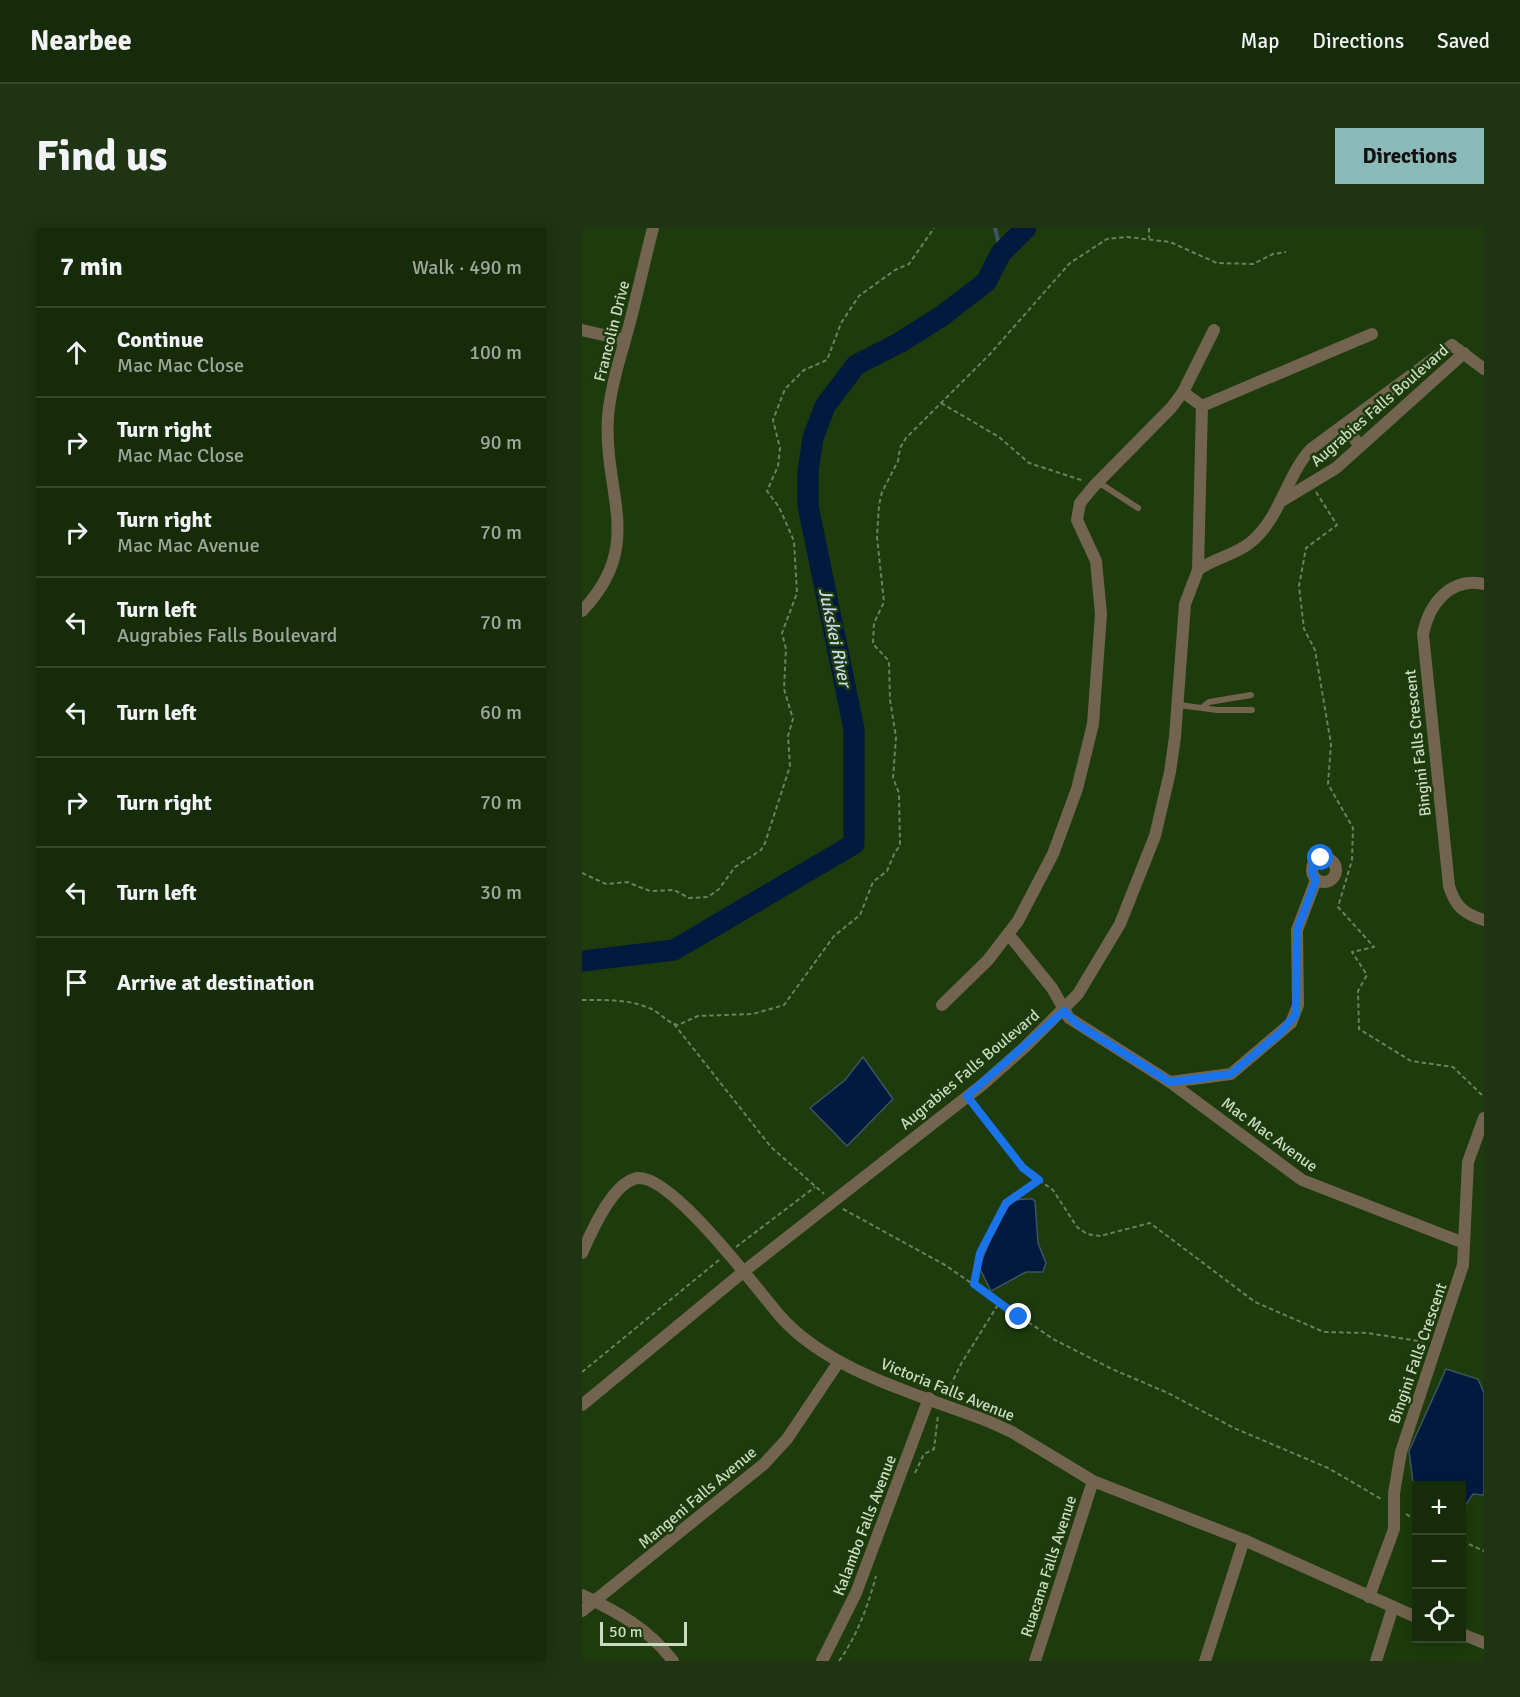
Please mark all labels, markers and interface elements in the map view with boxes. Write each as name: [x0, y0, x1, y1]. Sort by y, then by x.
text: Nearbee: [30, 24, 132, 58]
text: Map: [1241, 28, 1279, 54]
text: Directions: [1312, 28, 1404, 54]
text: Saved: [1437, 28, 1490, 54]
button: Directions: [1335, 128, 1484, 184]
text: Find us: [36, 131, 167, 182]
text: 7 min: [60, 251, 123, 283]
text: Walk · 490 m: [412, 255, 522, 280]
street label: Francolin Drive: [590, 279, 634, 384]
text: Continue: [117, 326, 204, 353]
icon: ahead: [60, 336, 93, 369]
text: 100 m: [469, 340, 522, 365]
street label: Augrabies Falls Boulevard: [1307, 340, 1453, 471]
text: Mac Mac Close: [117, 353, 244, 378]
text: Turn right: [117, 416, 212, 443]
icon: right: [60, 426, 93, 459]
text: 90 m: [480, 430, 522, 455]
text: Mac Mac Close: [117, 443, 244, 468]
text: Turn right: [117, 506, 212, 533]
icon: right: [60, 516, 93, 549]
text: 70 m: [480, 520, 522, 545]
text: Mac Mac Avenue: [117, 533, 260, 558]
water label: Jukskei River: [814, 586, 857, 691]
text: Turn left: [117, 596, 197, 623]
icon: left: [60, 606, 93, 639]
text: 70 m: [480, 610, 522, 635]
text: Augrabies Falls Boulevard: [117, 623, 337, 648]
street label: Bingini Falls Crescent: [1400, 668, 1436, 817]
icon: left: [60, 696, 93, 729]
text: Turn left: [117, 699, 197, 726]
text: 60 m: [480, 700, 522, 725]
icon: right: [60, 786, 93, 819]
text: Turn right: [117, 789, 212, 816]
text: 70 m: [480, 790, 522, 815]
route start: [1307, 844, 1333, 870]
icon: left: [60, 876, 93, 909]
text: Turn left: [117, 879, 197, 906]
text: 30 m: [480, 880, 522, 905]
icon: arrive: [60, 966, 93, 999]
text: Arrive at destination: [117, 969, 314, 996]
street label: Augrabies Falls Boulevard: [896, 1005, 1044, 1134]
street label: Mac Mac Avenue: [1217, 1093, 1321, 1176]
street label: Bingini Falls Crescent: [1384, 1280, 1452, 1426]
route end: [1005, 1303, 1031, 1329]
street label: Victoria Falls Avenue: [878, 1354, 1018, 1426]
street label: Mangeni Falls Avenue: [634, 1442, 761, 1553]
street label: Kalambo Falls Avenue: [829, 1452, 901, 1599]
map controls: [1412, 1481, 1466, 1643]
button: +: [1412, 1481, 1466, 1535]
street label: Ruacana Falls Avenue: [1017, 1493, 1081, 1640]
button: −: [1412, 1535, 1466, 1589]
button: locate: [1412, 1589, 1466, 1643]
scale bar: [600, 1619, 687, 1646]
text: 50 m: [609, 1622, 643, 1642]

